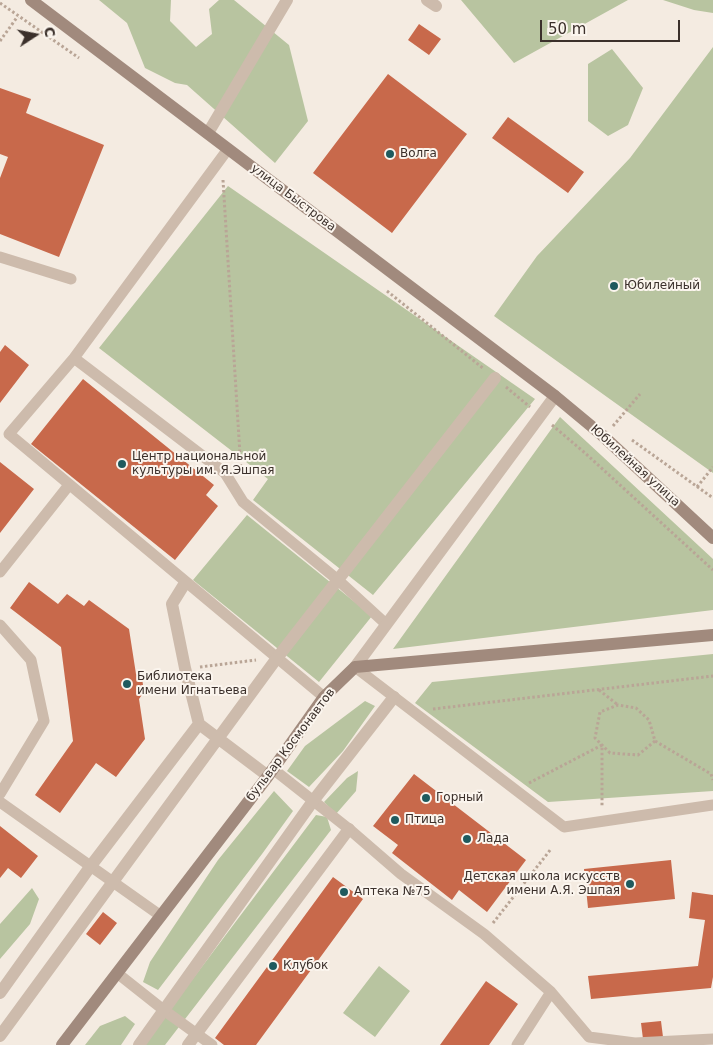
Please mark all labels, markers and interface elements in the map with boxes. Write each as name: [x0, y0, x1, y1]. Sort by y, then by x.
north arrow: [10, 10, 60, 60]
scale bar: [543, 10, 683, 42]
text: 50 m: [548, 20, 586, 38]
text: С: [41, 26, 59, 39]
place label: Волга: [400, 147, 437, 161]
marker: Волга: [384, 148, 396, 160]
street label: улица Быстрова: [248, 161, 338, 235]
place label: Юбилейный: [624, 279, 700, 293]
marker: Юбилейный: [608, 280, 620, 292]
street label: Юбилейная улица: [587, 422, 683, 510]
place label: Центр национальной культуры им. Я.Эшпая: [132, 450, 274, 478]
marker: Центр национальной культуры им. Я.Эшпая: [116, 458, 128, 470]
place label: Библиотека имени Игнатьева: [137, 670, 247, 698]
marker: Библиотека имени Игнатьева: [121, 678, 133, 690]
street label: бульвар Космонавтов: [244, 686, 338, 804]
place label: Горный: [436, 791, 483, 805]
marker: Горный: [420, 792, 432, 804]
place label: Птица: [405, 813, 444, 827]
marker: Птица: [389, 814, 401, 826]
place label: Лада: [477, 832, 509, 846]
marker: Лада: [461, 833, 473, 845]
place label: Детская школа искусств имени А.Я. Эшпая: [464, 870, 620, 898]
marker: Детская школа искусств имени А.Я. Эшпая: [624, 878, 636, 890]
place label: Аптека №75: [354, 885, 431, 899]
marker: Аптека №75: [338, 886, 350, 898]
place label: Клубок: [283, 959, 328, 973]
marker: Клубок: [267, 960, 279, 972]

